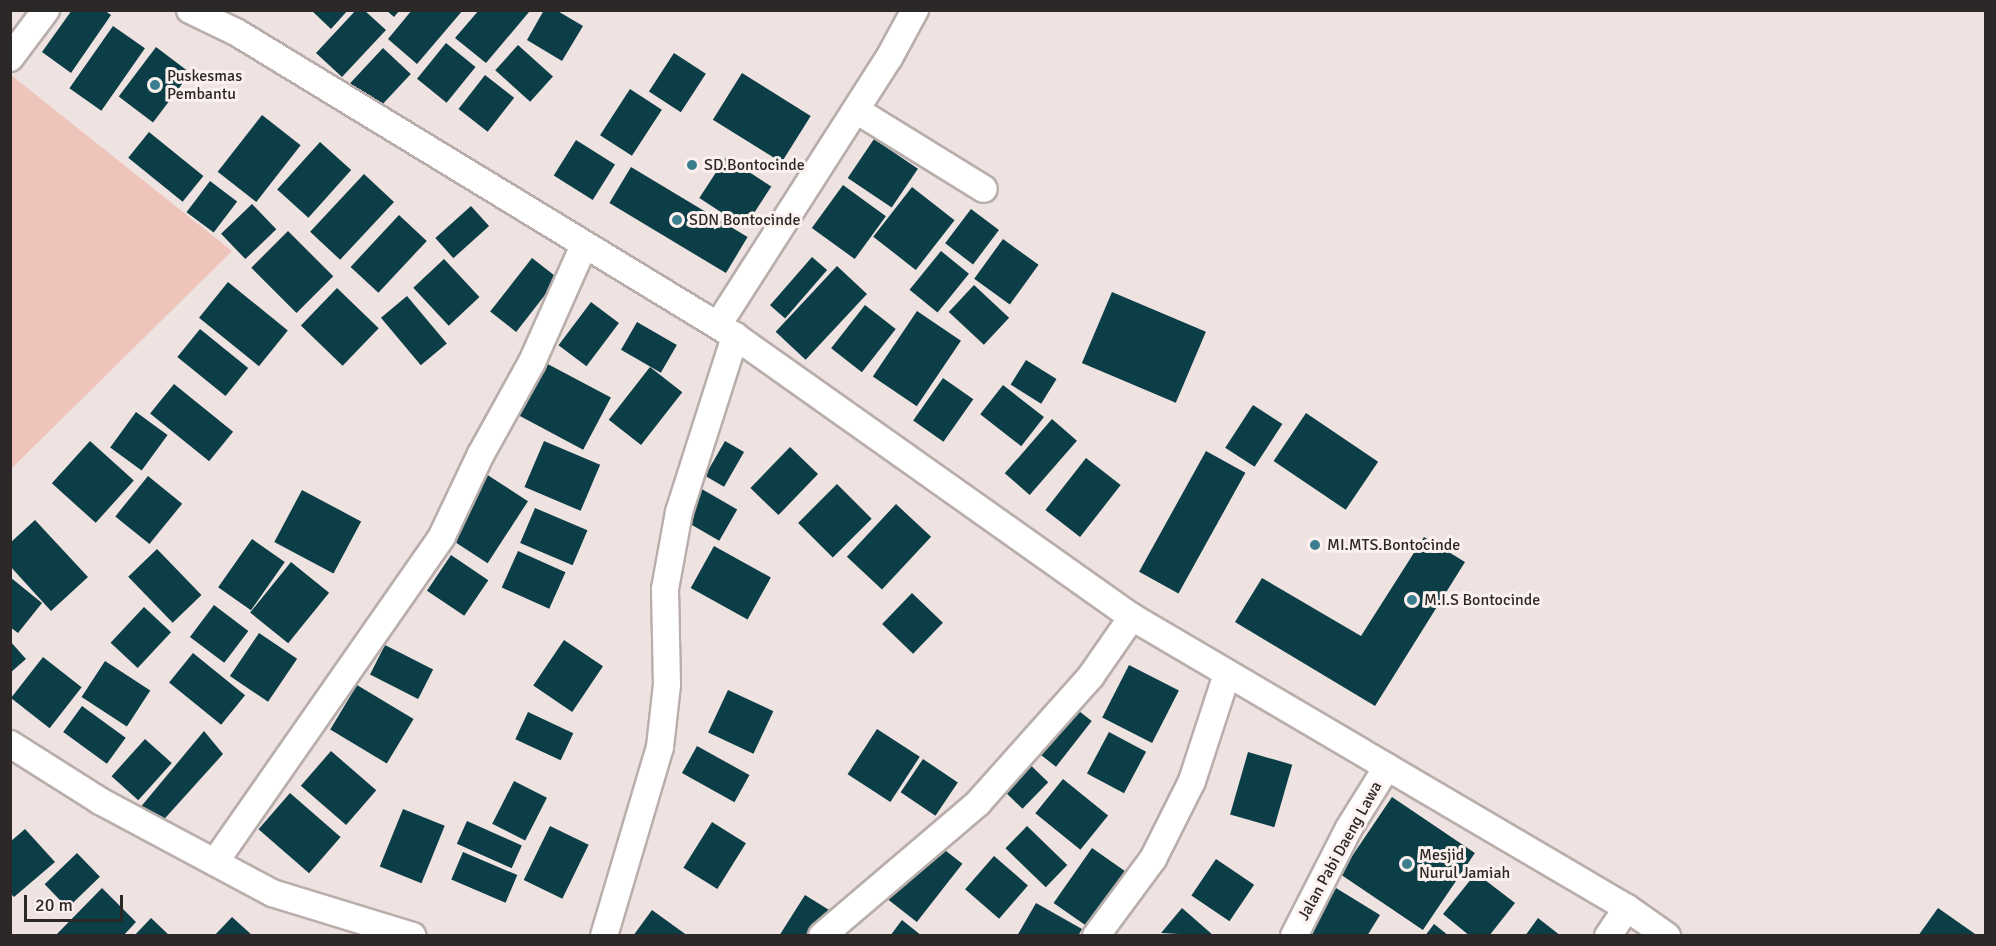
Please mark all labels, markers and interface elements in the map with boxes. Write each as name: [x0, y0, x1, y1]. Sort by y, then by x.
place label: Puskesmas Pembantu: [167, 66, 242, 104]
marker: Puskesmas Pembantu: [148, 78, 162, 92]
place label: SD.Bontocinde: [704, 155, 805, 175]
marker: SD.Bontocinde: [685, 158, 699, 172]
place label: SDN Bontocinde: [689, 210, 800, 230]
marker: SDN Bontocinde: [670, 213, 684, 227]
place label: MI.MTS.Bontocinde: [1327, 535, 1460, 555]
marker: MI.MTS.Bontocinde: [1308, 538, 1322, 552]
place label: M.I.S Bontocinde: [1424, 590, 1540, 610]
marker: M.I.S Bontocinde: [1405, 593, 1419, 607]
street label: Jalan Pabi Daeng Lawa: [1294, 778, 1386, 924]
place label: Mesjid Nurul Jamiah: [1419, 845, 1510, 883]
marker: Mesjid Nurul Jamiah: [1400, 857, 1414, 871]
scale bar: [27, 883, 126, 921]
text: 20 m: [35, 894, 73, 916]

